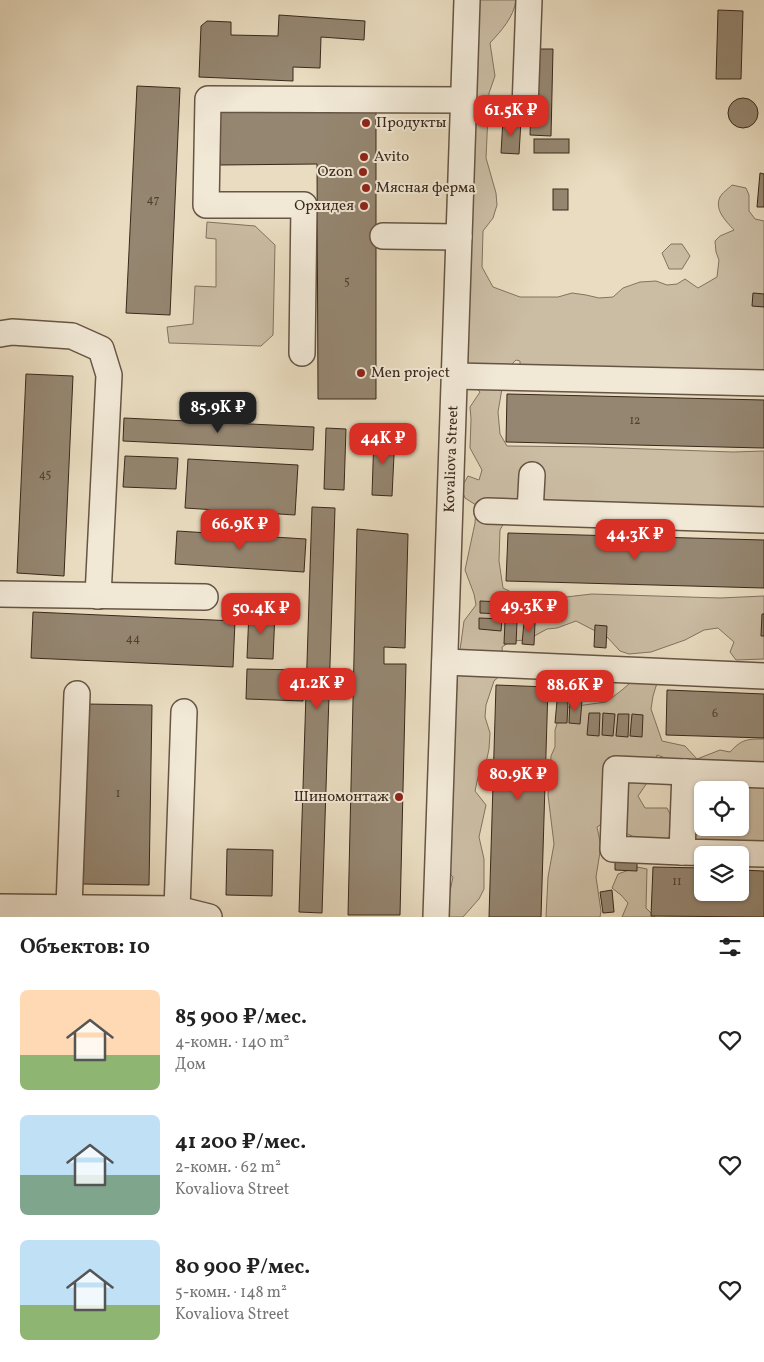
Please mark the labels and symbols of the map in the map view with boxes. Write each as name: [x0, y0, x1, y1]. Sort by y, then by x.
pin: 61.5K ₽: [465, 94, 557, 137]
place label: Продукты: [376, 113, 447, 134]
marker: Продукты: [360, 117, 372, 129]
place label: Avito: [374, 147, 409, 168]
marker: Avito: [358, 151, 370, 163]
place label: Ozon: [318, 162, 353, 183]
marker: Ozon: [357, 166, 369, 178]
place label: Мясная ферма: [376, 178, 476, 199]
marker: Мясная ферма: [360, 182, 372, 194]
house number: 47: [147, 192, 160, 208]
place label: Орхидея: [294, 196, 354, 217]
marker: Орхидея: [358, 200, 370, 212]
house number: 5: [344, 274, 350, 290]
place label: Men project: [371, 363, 450, 384]
marker: Men project: [355, 367, 367, 379]
pin: 85.9K ₽: [172, 392, 264, 434]
street label: Kovaliova Street: [440, 405, 464, 513]
house number: 12: [629, 413, 641, 429]
pin: 44K ₽: [348, 422, 418, 465]
house number: 45: [39, 467, 52, 483]
pin: 66.9K ₽: [194, 508, 286, 551]
pin: 44.3K ₽: [589, 518, 681, 561]
pin: 49.3K ₽: [483, 590, 575, 633]
pin: 50.4K ₽: [215, 592, 307, 635]
house number: 44: [126, 631, 140, 647]
pin: 41.2K ₽: [271, 668, 363, 710]
pin: 88.6K ₽: [529, 670, 621, 712]
house number: 6: [712, 706, 718, 722]
pin: 80.9K ₽: [472, 758, 564, 801]
house number: 1: [116, 786, 120, 802]
place label: Шиномонтаж: [294, 787, 389, 808]
marker: Шиномонтаж: [393, 791, 405, 803]
house number: 11: [672, 874, 682, 890]

